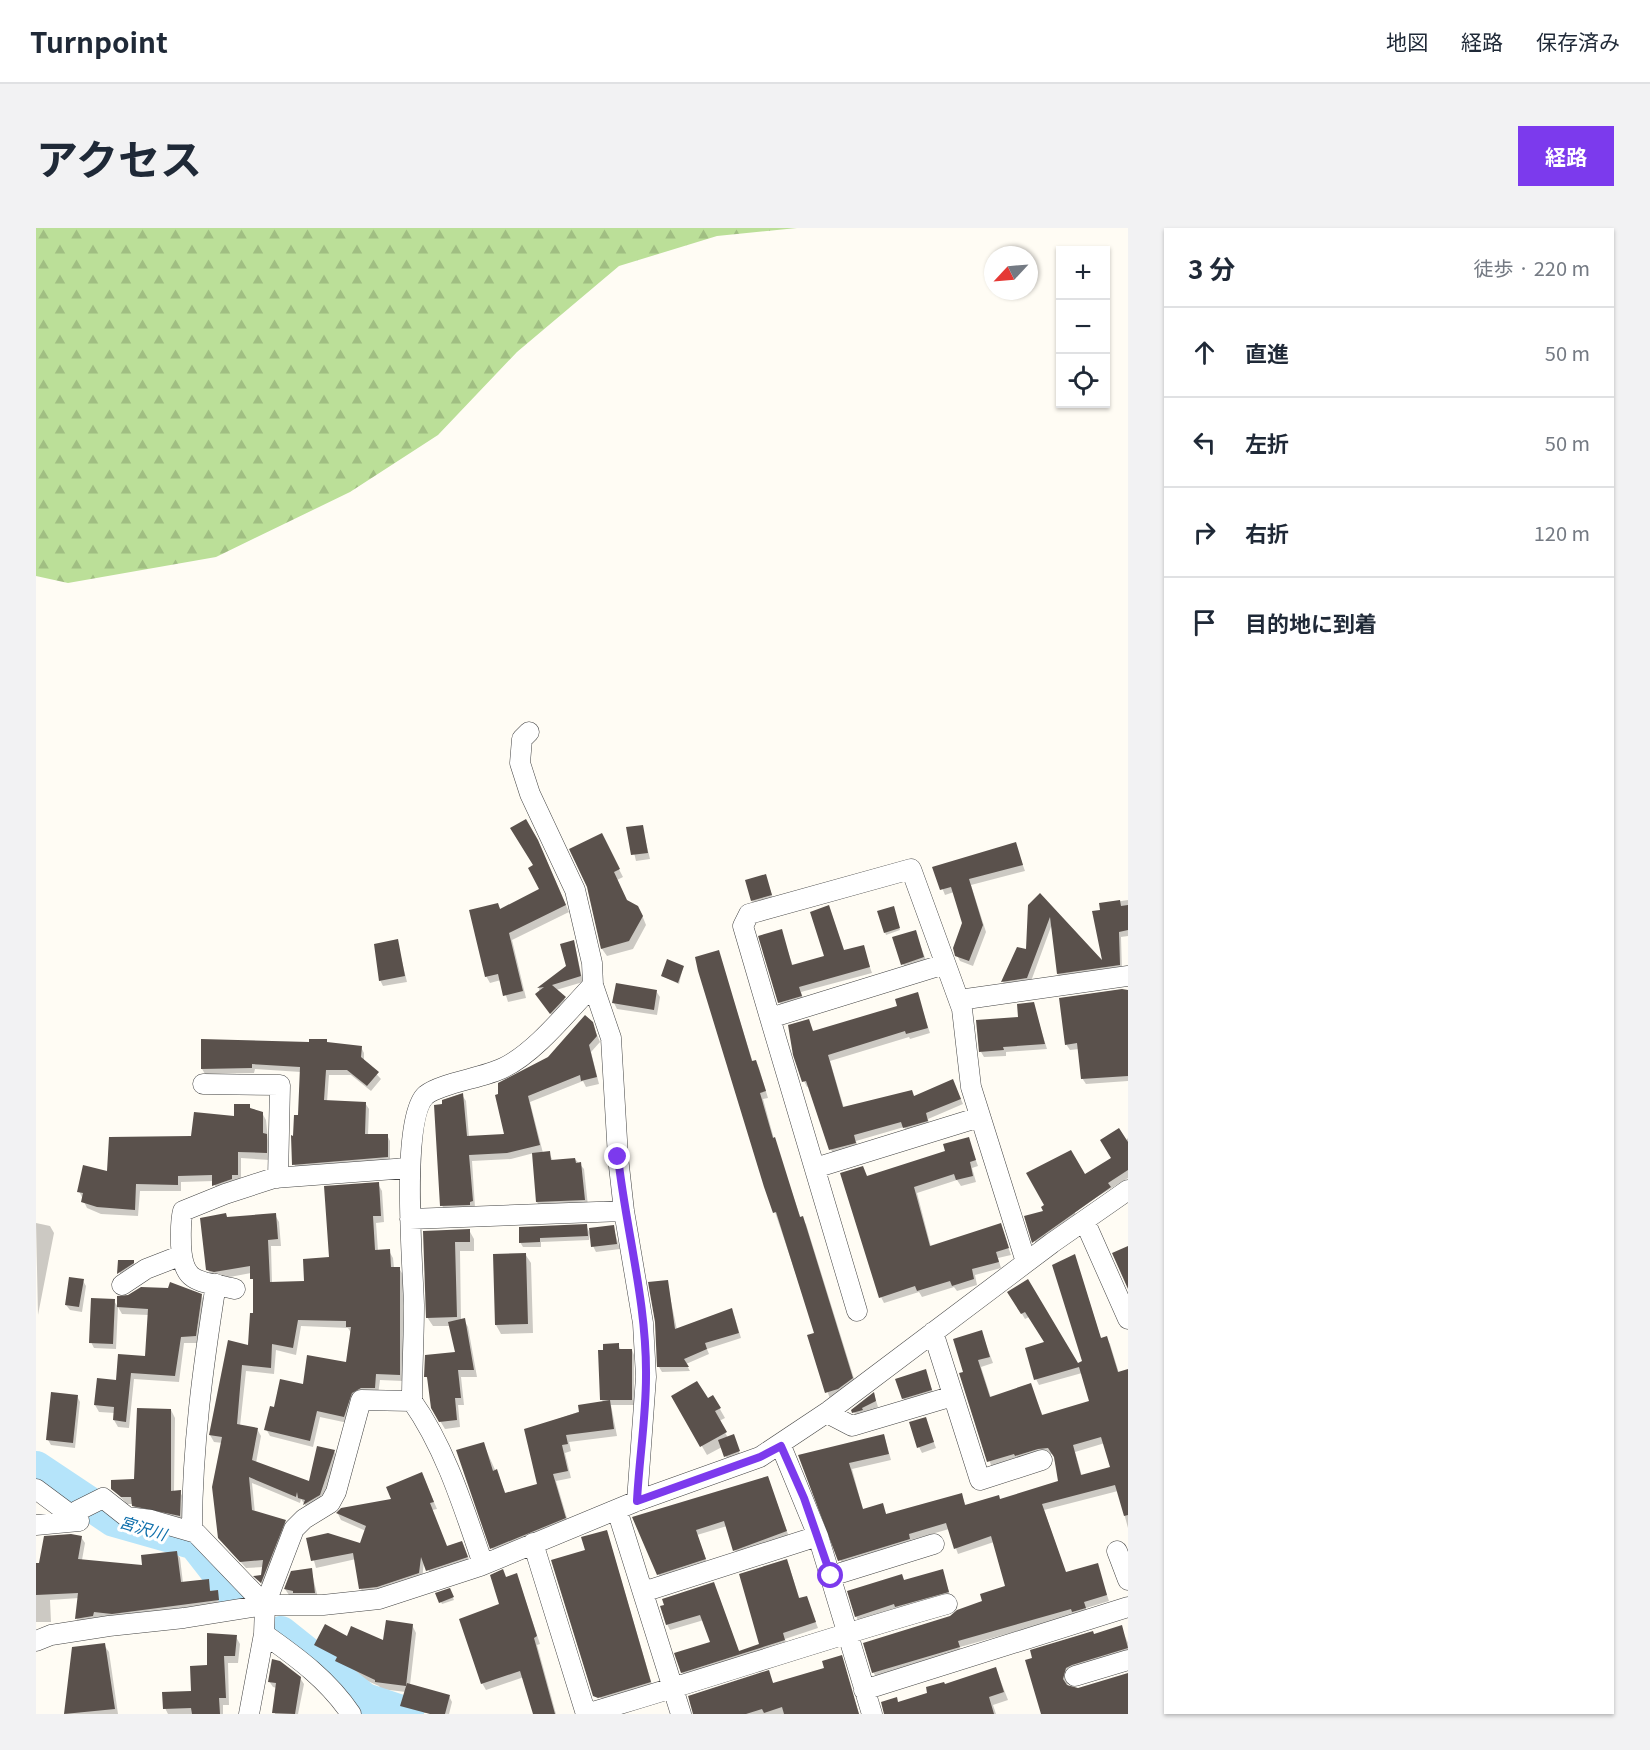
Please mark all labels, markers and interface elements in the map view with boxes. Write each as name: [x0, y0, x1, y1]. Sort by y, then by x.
text: Turnpoint: [30, 21, 168, 61]
text: 地図: [1386, 26, 1428, 56]
text: 経路: [1461, 26, 1503, 56]
text: 保存済み: [1536, 26, 1620, 56]
text: アクセス: [36, 126, 202, 187]
button: 経路: [1518, 126, 1614, 186]
north arrow: [984, 246, 1038, 300]
map controls: [1056, 246, 1110, 408]
button: +: [1056, 246, 1110, 300]
text: 3 分: [1188, 249, 1235, 286]
text: 徒歩 · 220 m: [1474, 253, 1590, 282]
button: −: [1056, 300, 1110, 354]
icon: ahead: [1188, 336, 1221, 369]
text: 直進: [1245, 336, 1289, 368]
text: 50 m: [1545, 338, 1590, 367]
button: locate: [1056, 354, 1110, 408]
icon: left: [1188, 426, 1221, 459]
text: 左折: [1245, 426, 1289, 458]
text: 50 m: [1545, 428, 1590, 457]
icon: right: [1188, 516, 1221, 549]
text: 右折: [1245, 516, 1289, 548]
text: 120 m: [1534, 518, 1590, 547]
icon: arrive: [1188, 606, 1221, 639]
text: 目的地に到着: [1245, 606, 1377, 638]
route end: [604, 1143, 630, 1169]
water label: 宮沢川: [117, 1509, 172, 1546]
route start: [817, 1562, 843, 1588]

